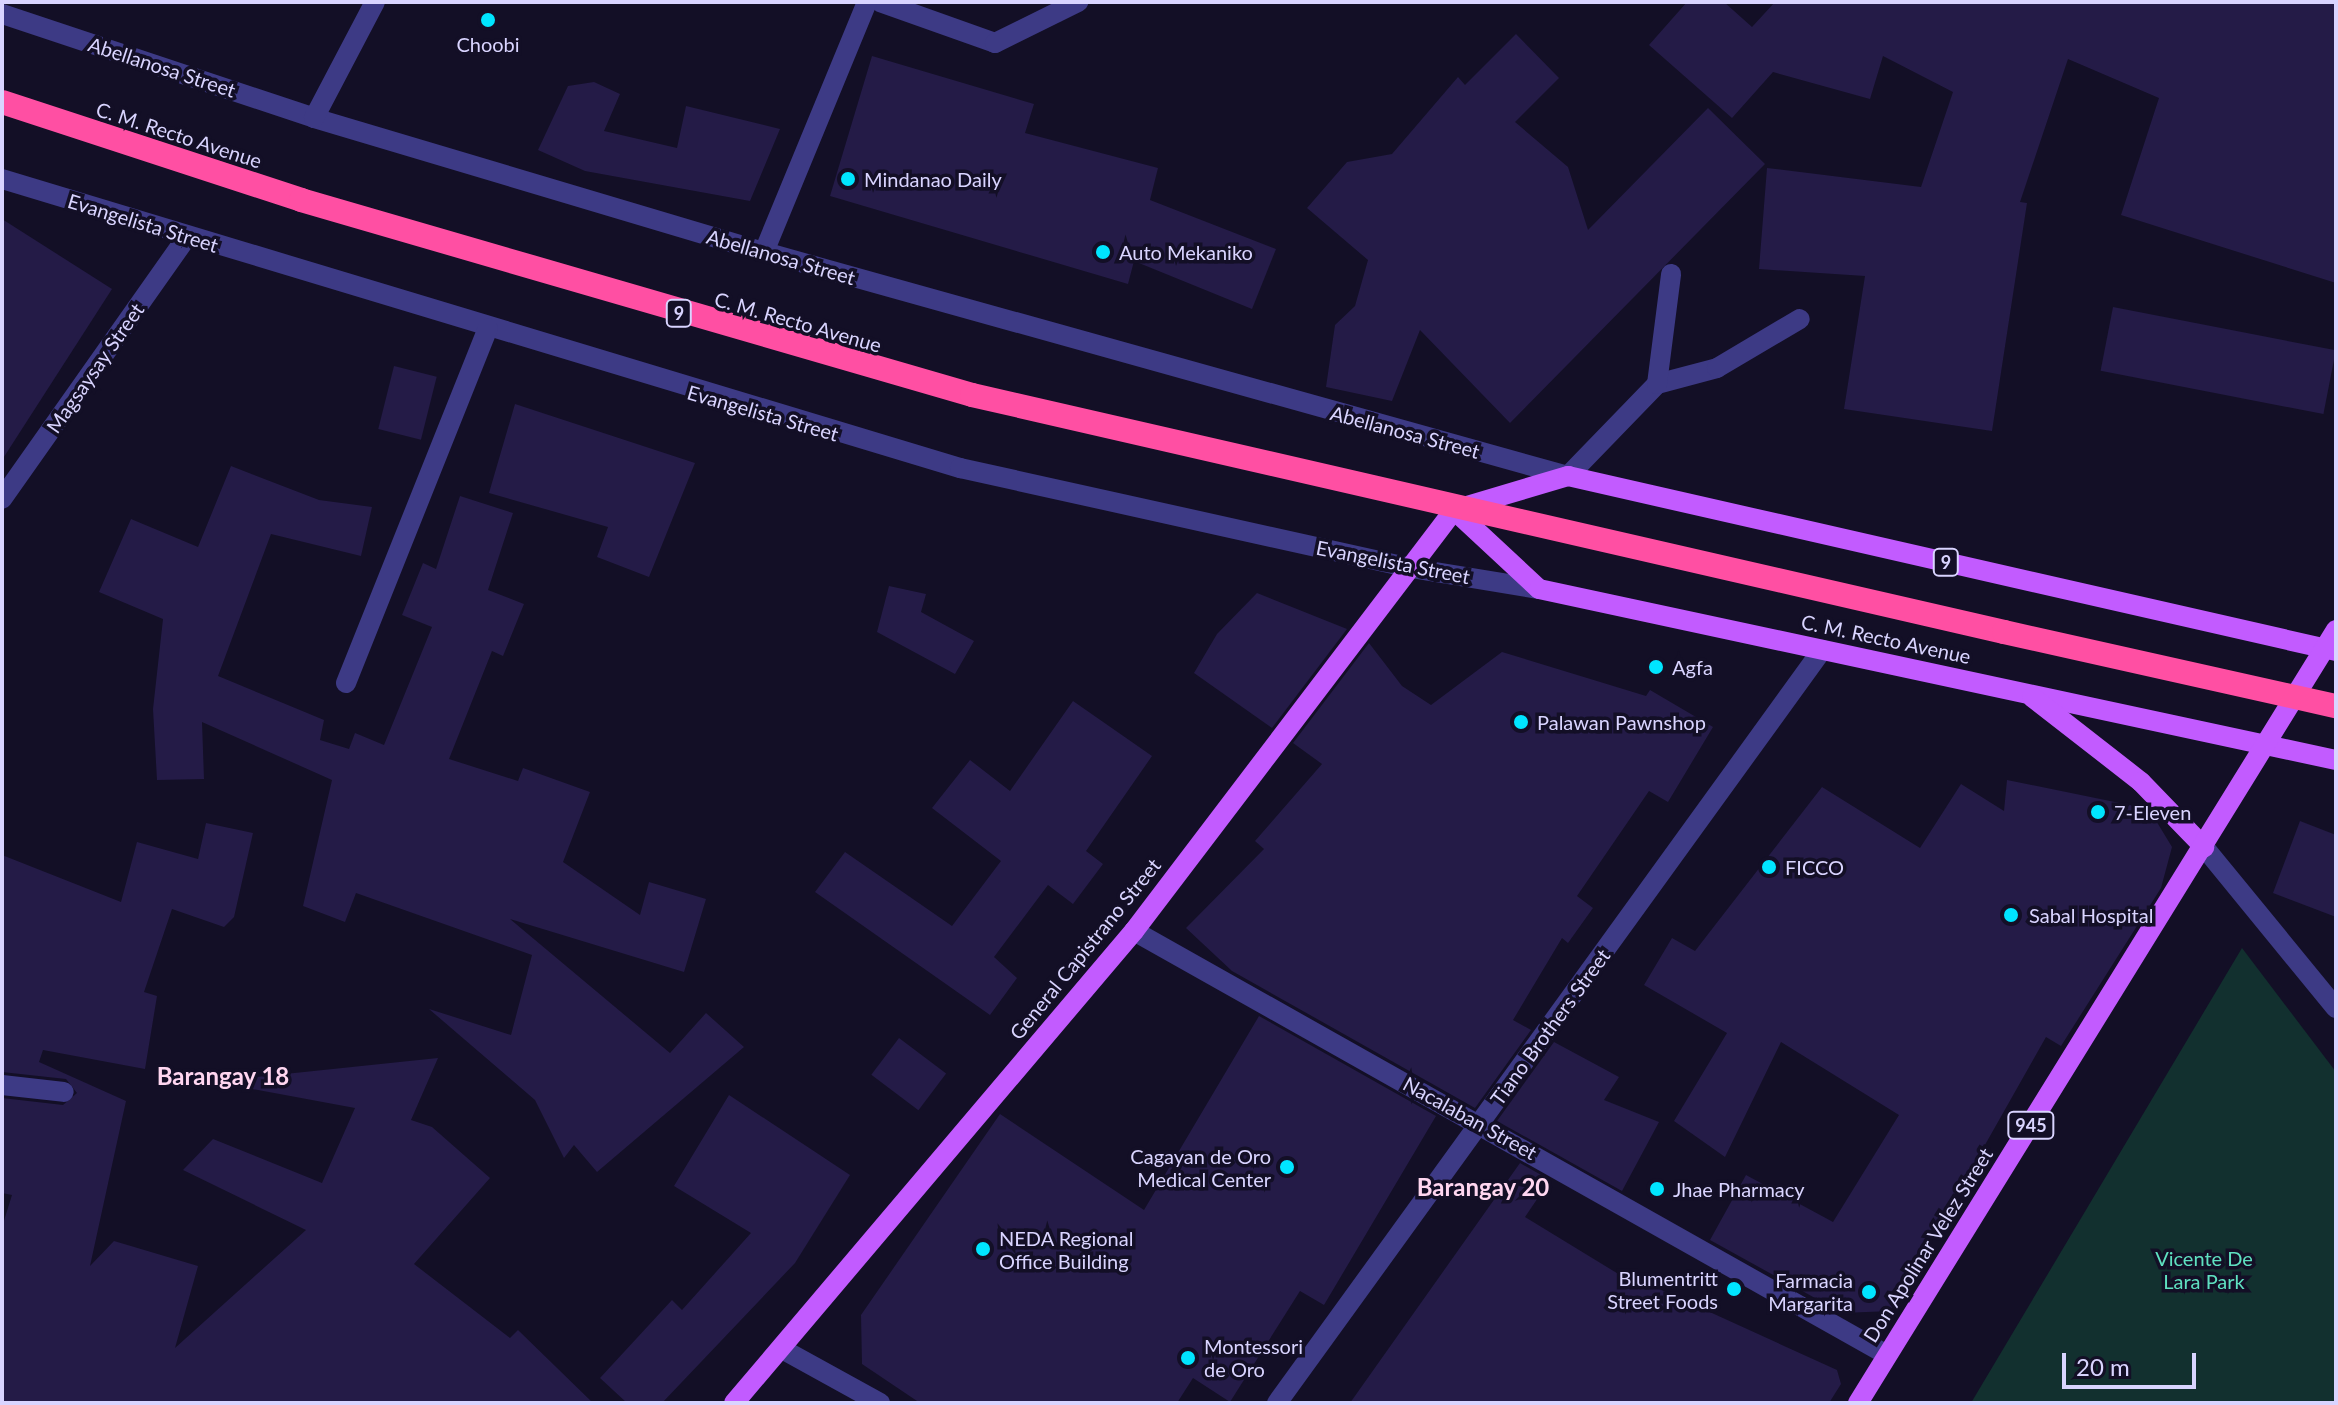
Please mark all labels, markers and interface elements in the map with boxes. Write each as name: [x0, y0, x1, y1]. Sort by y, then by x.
marker: Choobi: [479, 11, 497, 29]
street label: Abellanosa Street: [85, 32, 239, 102]
place label: Choobi: [456, 32, 520, 56]
street label: C. M. Recto Avenue: [93, 97, 265, 173]
place label: Mindanao Daily: [864, 167, 1002, 191]
marker: Mindanao Daily: [839, 170, 857, 188]
street label: Evangelista Street: [65, 189, 221, 257]
street label: Abellanosa Street: [704, 224, 858, 290]
place label: Auto Mekaniko: [1119, 240, 1253, 264]
marker: Auto Mekaniko: [1094, 243, 1112, 261]
street label: C. M. Recto Avenue: [711, 287, 885, 357]
street label: Magsaysay Street: [41, 298, 149, 438]
road number: 9: [665, 299, 693, 327]
street label: Evangelista Street: [685, 380, 841, 446]
street label: Abellanosa Street: [1328, 401, 1482, 463]
street label: Evangelista Street: [1314, 535, 1472, 589]
road number: 9: [1932, 548, 1960, 576]
street label: C. M. Recto Avenue: [1799, 609, 1973, 669]
place label: Agfa: [1672, 655, 1713, 679]
marker: Agfa: [1647, 658, 1665, 676]
place label: Palawan Pawnshop: [1537, 710, 1706, 734]
marker: Palawan Pawnshop: [1512, 713, 1530, 731]
place label: 7-Eleven: [2114, 800, 2191, 824]
marker: 7-Eleven: [2089, 803, 2107, 821]
street label: General Capistrano Street: [1005, 854, 1165, 1044]
place label: FICCO: [1785, 855, 1844, 879]
marker: FICCO: [1760, 858, 1778, 876]
place label: Sabal Hospital: [2029, 903, 2153, 927]
marker: Sabal Hospital: [2000, 904, 2022, 926]
street label: Tiano Brothers Street: [1485, 944, 1615, 1110]
district label: Barangay 18: [156, 1062, 290, 1090]
street label: Nacalaban Street: [1399, 1071, 1541, 1165]
road number: 945: [2007, 1111, 2055, 1139]
street label: Don Apolinar Velez Street: [1858, 1143, 1998, 1347]
place label: Cagayan de Oro Medical Center: [1130, 1144, 1271, 1191]
marker: Cagayan de Oro Medical Center: [1278, 1158, 1296, 1176]
district label: Barangay 20: [1416, 1173, 1550, 1201]
place label: Jhae Pharmacy: [1673, 1177, 1805, 1201]
marker: Jhae Pharmacy: [1648, 1180, 1666, 1198]
place label: NEDA Regional Office Building: [999, 1226, 1134, 1273]
marker: NEDA Regional Office Building: [974, 1240, 992, 1258]
park label: Vicente De Lara Park: [2155, 1247, 2253, 1294]
place label: Blumentritt Street Foods: [1607, 1266, 1718, 1313]
place label: Farmacia Margarita: [1768, 1268, 1853, 1315]
marker: Blumentritt Street Foods: [1725, 1280, 1743, 1298]
marker: Farmacia Margarita: [1860, 1283, 1878, 1301]
place label: Montessori de Oro: [1204, 1334, 1303, 1381]
scale bar: [2066, 1337, 2200, 1387]
marker: Montessori de Oro: [1179, 1349, 1197, 1367]
text: 20 m: [2076, 1352, 2130, 1381]

